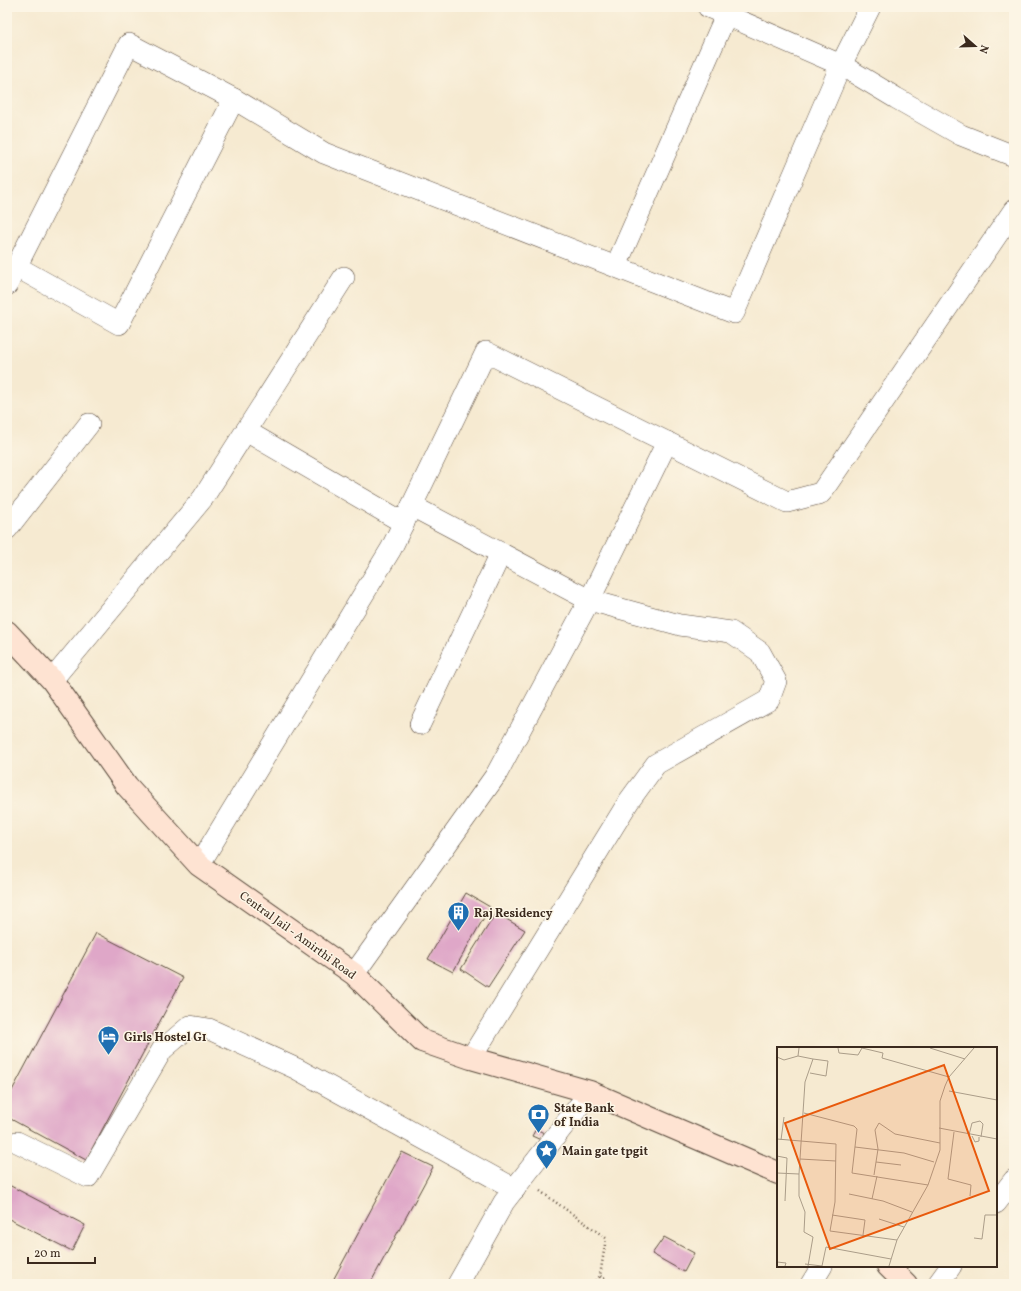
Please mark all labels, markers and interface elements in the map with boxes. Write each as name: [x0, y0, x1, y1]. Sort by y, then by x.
north arrow: [955, 26, 995, 66]
text: N: [975, 43, 991, 55]
street label: Central Jail - Amirthi Road: [236, 888, 359, 984]
building icon: Raj Residency: [446, 900, 472, 933]
place label: Raj Residency: [474, 906, 553, 922]
hotel icon: Girls Hostel G1: [95, 1024, 121, 1057]
place label: Girls Hostel G1: [124, 1030, 207, 1046]
inset map: [777, 1047, 997, 1267]
place label: State Bank of India: [554, 1101, 615, 1131]
bank icon: State Bank of India: [525, 1102, 551, 1135]
place icon: Main gate tpgit: [534, 1138, 560, 1171]
place label: Main gate tpgit: [562, 1144, 649, 1160]
scale bar: [28, 1239, 95, 1265]
text: 20 m: [34, 1246, 61, 1262]

